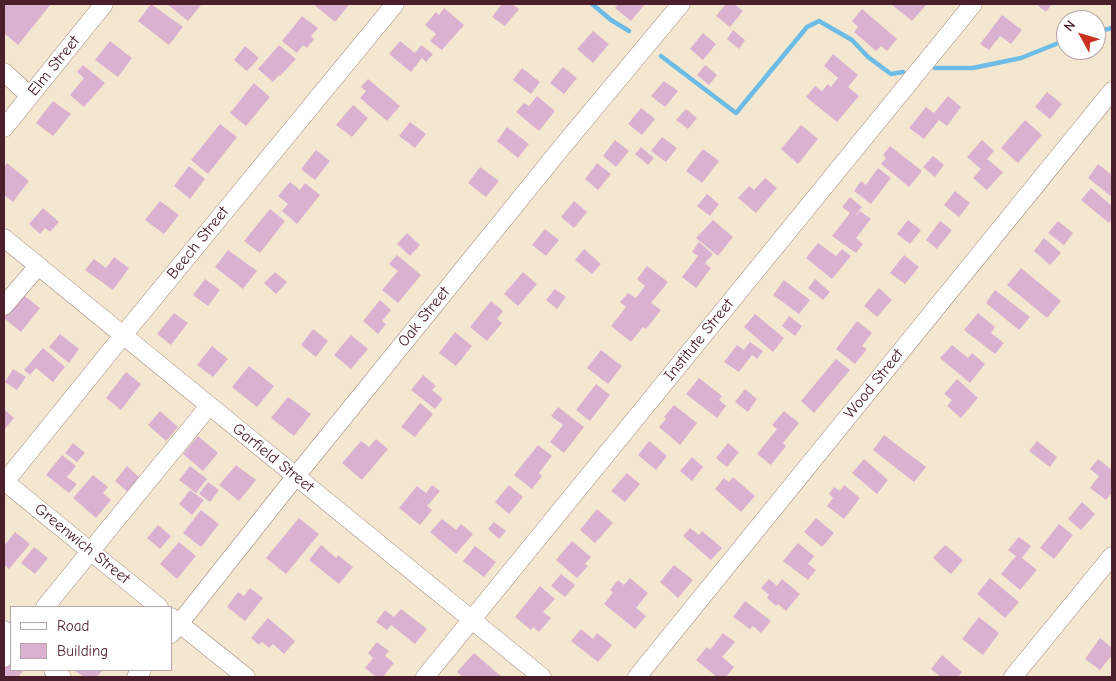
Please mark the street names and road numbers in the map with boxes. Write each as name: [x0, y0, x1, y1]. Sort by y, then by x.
street label: Elm Street: [24, 32, 84, 100]
street label: Beech Street: [163, 203, 233, 283]
street label: Oak Street: [394, 283, 454, 351]
street label: Institute Street: [660, 295, 738, 385]
street label: Wood Street: [840, 345, 908, 423]
street label: Garfield Street: [228, 419, 318, 497]
street label: Greenwich Street: [30, 500, 134, 588]

